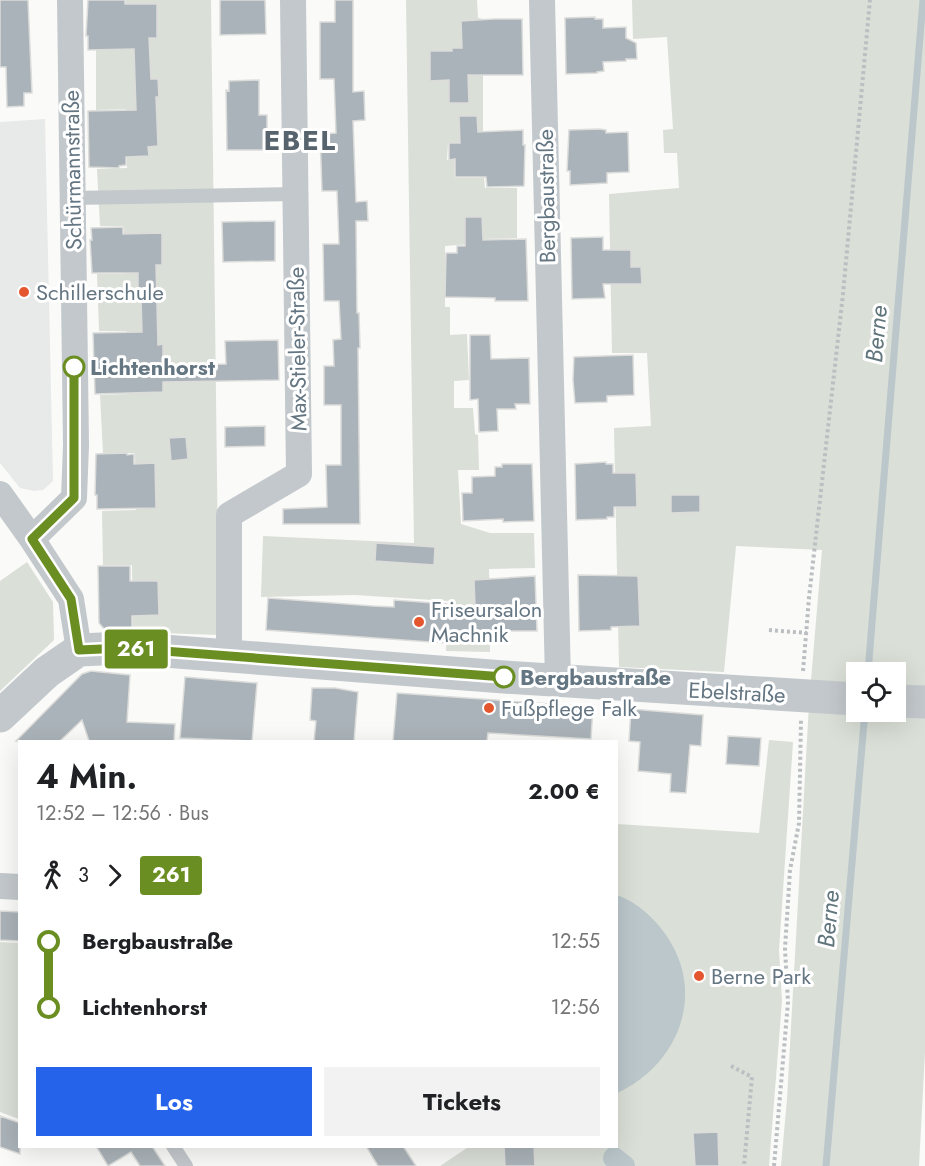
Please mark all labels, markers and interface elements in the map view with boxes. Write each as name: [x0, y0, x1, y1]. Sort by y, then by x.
street label: Schürmannstraße: [55, 90, 89, 250]
district label: EBEL: [263, 120, 337, 161]
street label: Bergbaustraße: [529, 129, 563, 263]
street label: Max-Stieler-Straße: [280, 267, 314, 431]
place label: Schillerschule: [36, 276, 164, 308]
marker: Schillerschule: [17, 285, 31, 299]
water label: Berne: [856, 304, 896, 364]
place label: Lichtenhorst: [90, 351, 215, 383]
marker: Lichtenhorst: [63, 356, 85, 378]
place label: Friseursalon Machnik: [431, 593, 542, 650]
marker: Friseursalon Machnik: [412, 615, 426, 629]
line badge: 261: [102, 630, 170, 668]
text: 261: [117, 634, 155, 664]
place label: Bergbaustraße: [520, 661, 671, 693]
map controls: [846, 662, 906, 722]
button: locate: [846, 662, 906, 722]
marker: Bergbaustraße: [493, 666, 515, 688]
street label: Ebelstraße: [688, 673, 786, 711]
place label: Fußpflege Falk: [501, 692, 637, 724]
marker: Fußpflege Falk: [482, 701, 496, 715]
text: 4 Min.: [36, 753, 137, 800]
text: 2.00 €: [528, 775, 600, 807]
text: 12:52 – 12:56 · Bus: [36, 799, 209, 828]
icon: walk: [36, 859, 69, 892]
icon: forward: [98, 859, 131, 892]
text: 261: [152, 860, 190, 890]
text: 3: [78, 861, 89, 890]
water label: Berne: [808, 889, 848, 949]
text: Bergbaustraße: [82, 925, 233, 957]
text: 12:55: [551, 927, 600, 956]
place label: Berne Park: [711, 960, 811, 992]
marker: Berne Park: [692, 969, 706, 983]
text: Lichtenhorst: [82, 991, 207, 1023]
text: 12:56: [551, 993, 600, 1022]
button: Los: [36, 1067, 312, 1136]
button: Tickets: [324, 1067, 600, 1136]

